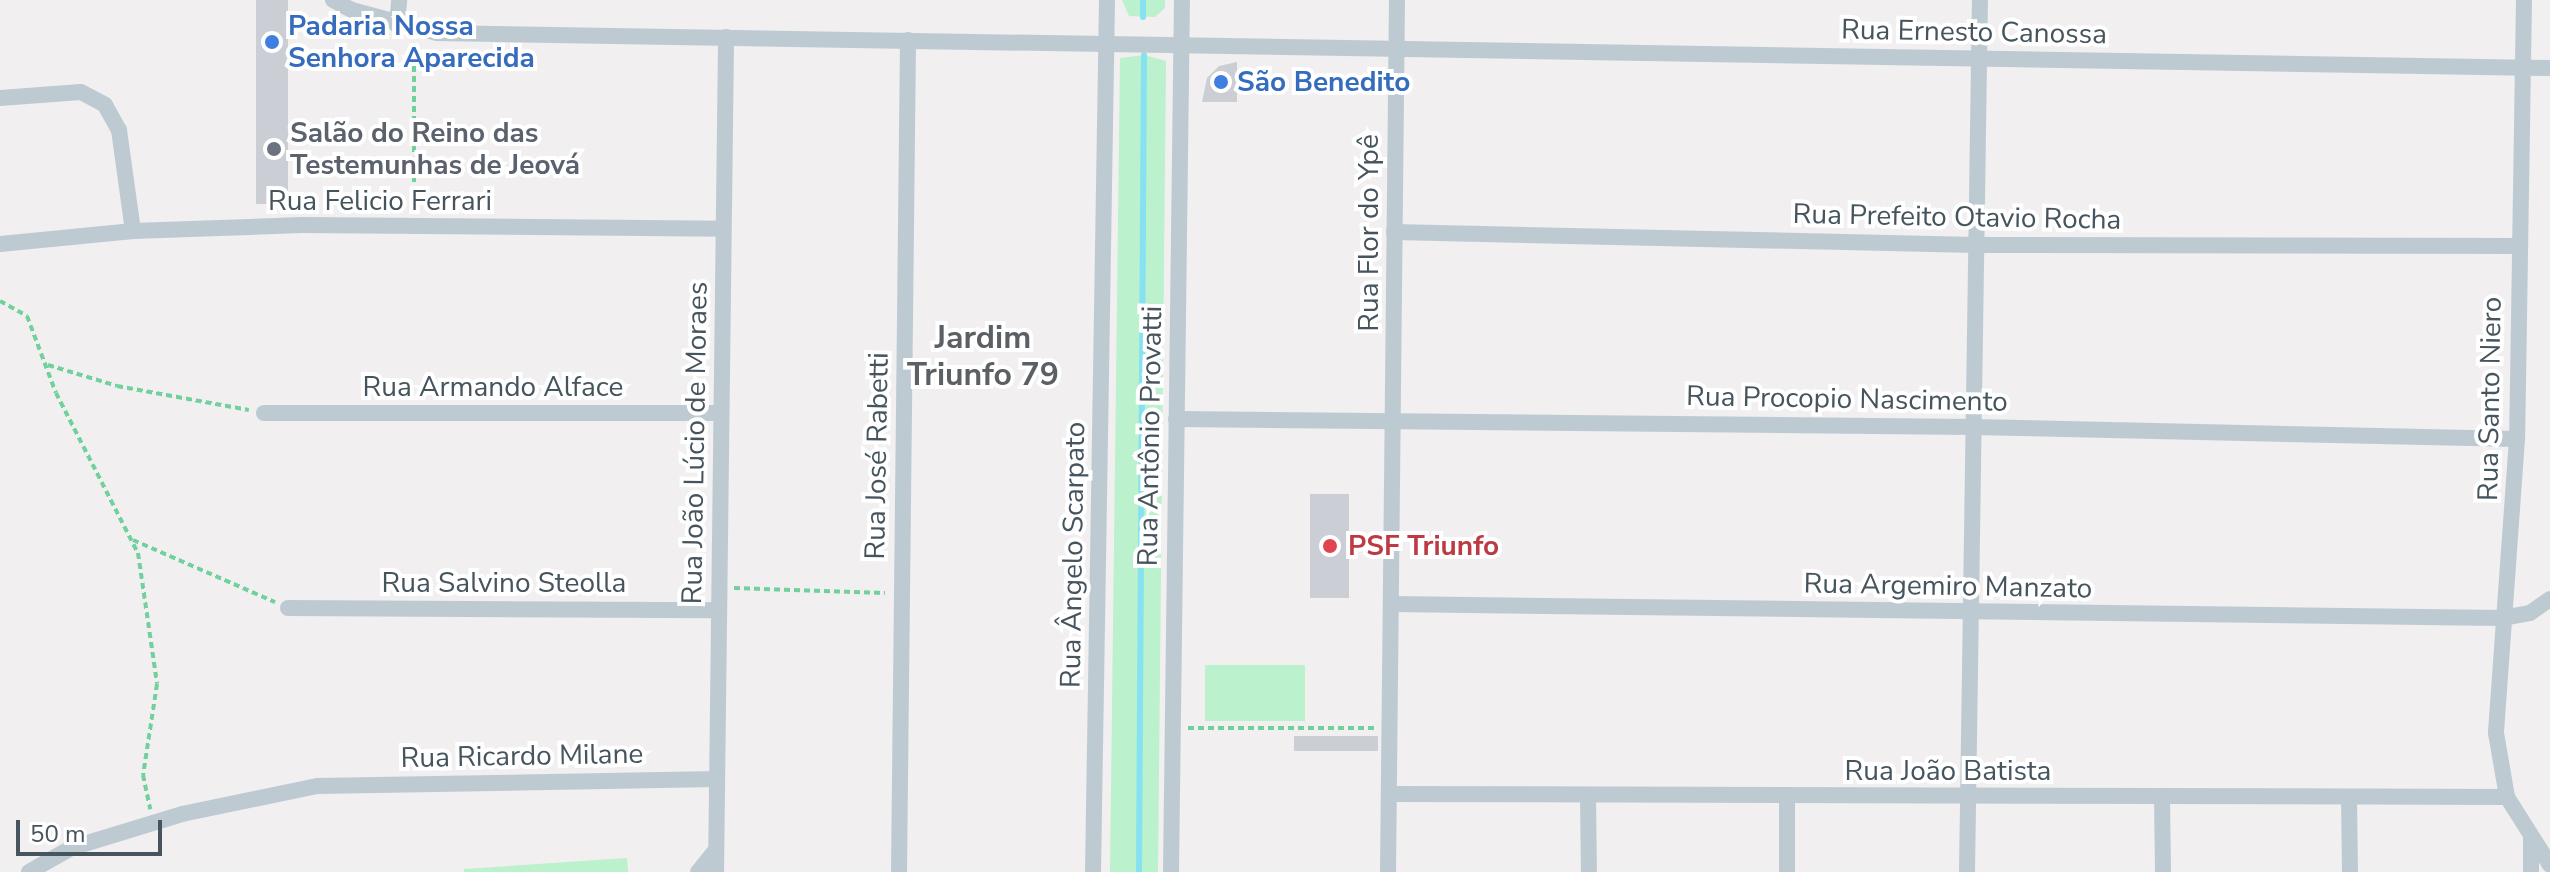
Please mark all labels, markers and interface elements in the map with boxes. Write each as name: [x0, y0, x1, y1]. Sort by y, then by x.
place label: Padaria Nossa Senhora Aparecida: [288, 9, 535, 75]
street label: Rua Ernesto Canossa: [1841, 13, 2107, 51]
marker: Padaria Nossa Senhora Aparecida: [263, 33, 281, 51]
place label: São Benedito: [1237, 65, 1410, 99]
marker: São Benedito: [1212, 73, 1230, 91]
place label: Salão do Reino das Testemunhas de Jeová: [290, 116, 580, 182]
street label: Rua Flor do Ypê: [1352, 134, 1386, 332]
marker: Salão do Reino das Testemunhas de Jeová: [265, 140, 283, 158]
street label: Rua Felicio Ferrari: [268, 184, 492, 218]
street label: Rua Prefeito Otavio Rocha: [1792, 197, 2122, 237]
street label: Rua João Lúcio de Moraes: [675, 281, 715, 605]
street label: Rua Santo Niero: [2471, 297, 2509, 501]
street label: Rua Antônio Provatti: [1131, 305, 1169, 567]
district label: Jardim Triunfo 79: [907, 320, 1059, 395]
street label: Rua José Rabetti: [858, 352, 896, 560]
street label: Rua Armando Alface: [363, 370, 623, 404]
street label: Rua Procopio Nascimento: [1686, 379, 2008, 419]
street label: Rua Ângelo Scarpato: [1054, 422, 1092, 688]
place label: PSF Triunfo: [1348, 529, 1499, 563]
marker: PSF Triunfo: [1319, 535, 1341, 557]
street label: Rua Salvino Steolla: [382, 566, 626, 600]
street label: Rua Argemiro Manzato: [1803, 567, 2093, 605]
street label: Rua Ricardo Milane: [400, 737, 644, 775]
street label: Rua João Batista: [1845, 754, 2051, 788]
scale bar: [20, 804, 166, 854]
text: 50 m: [30, 818, 86, 850]

